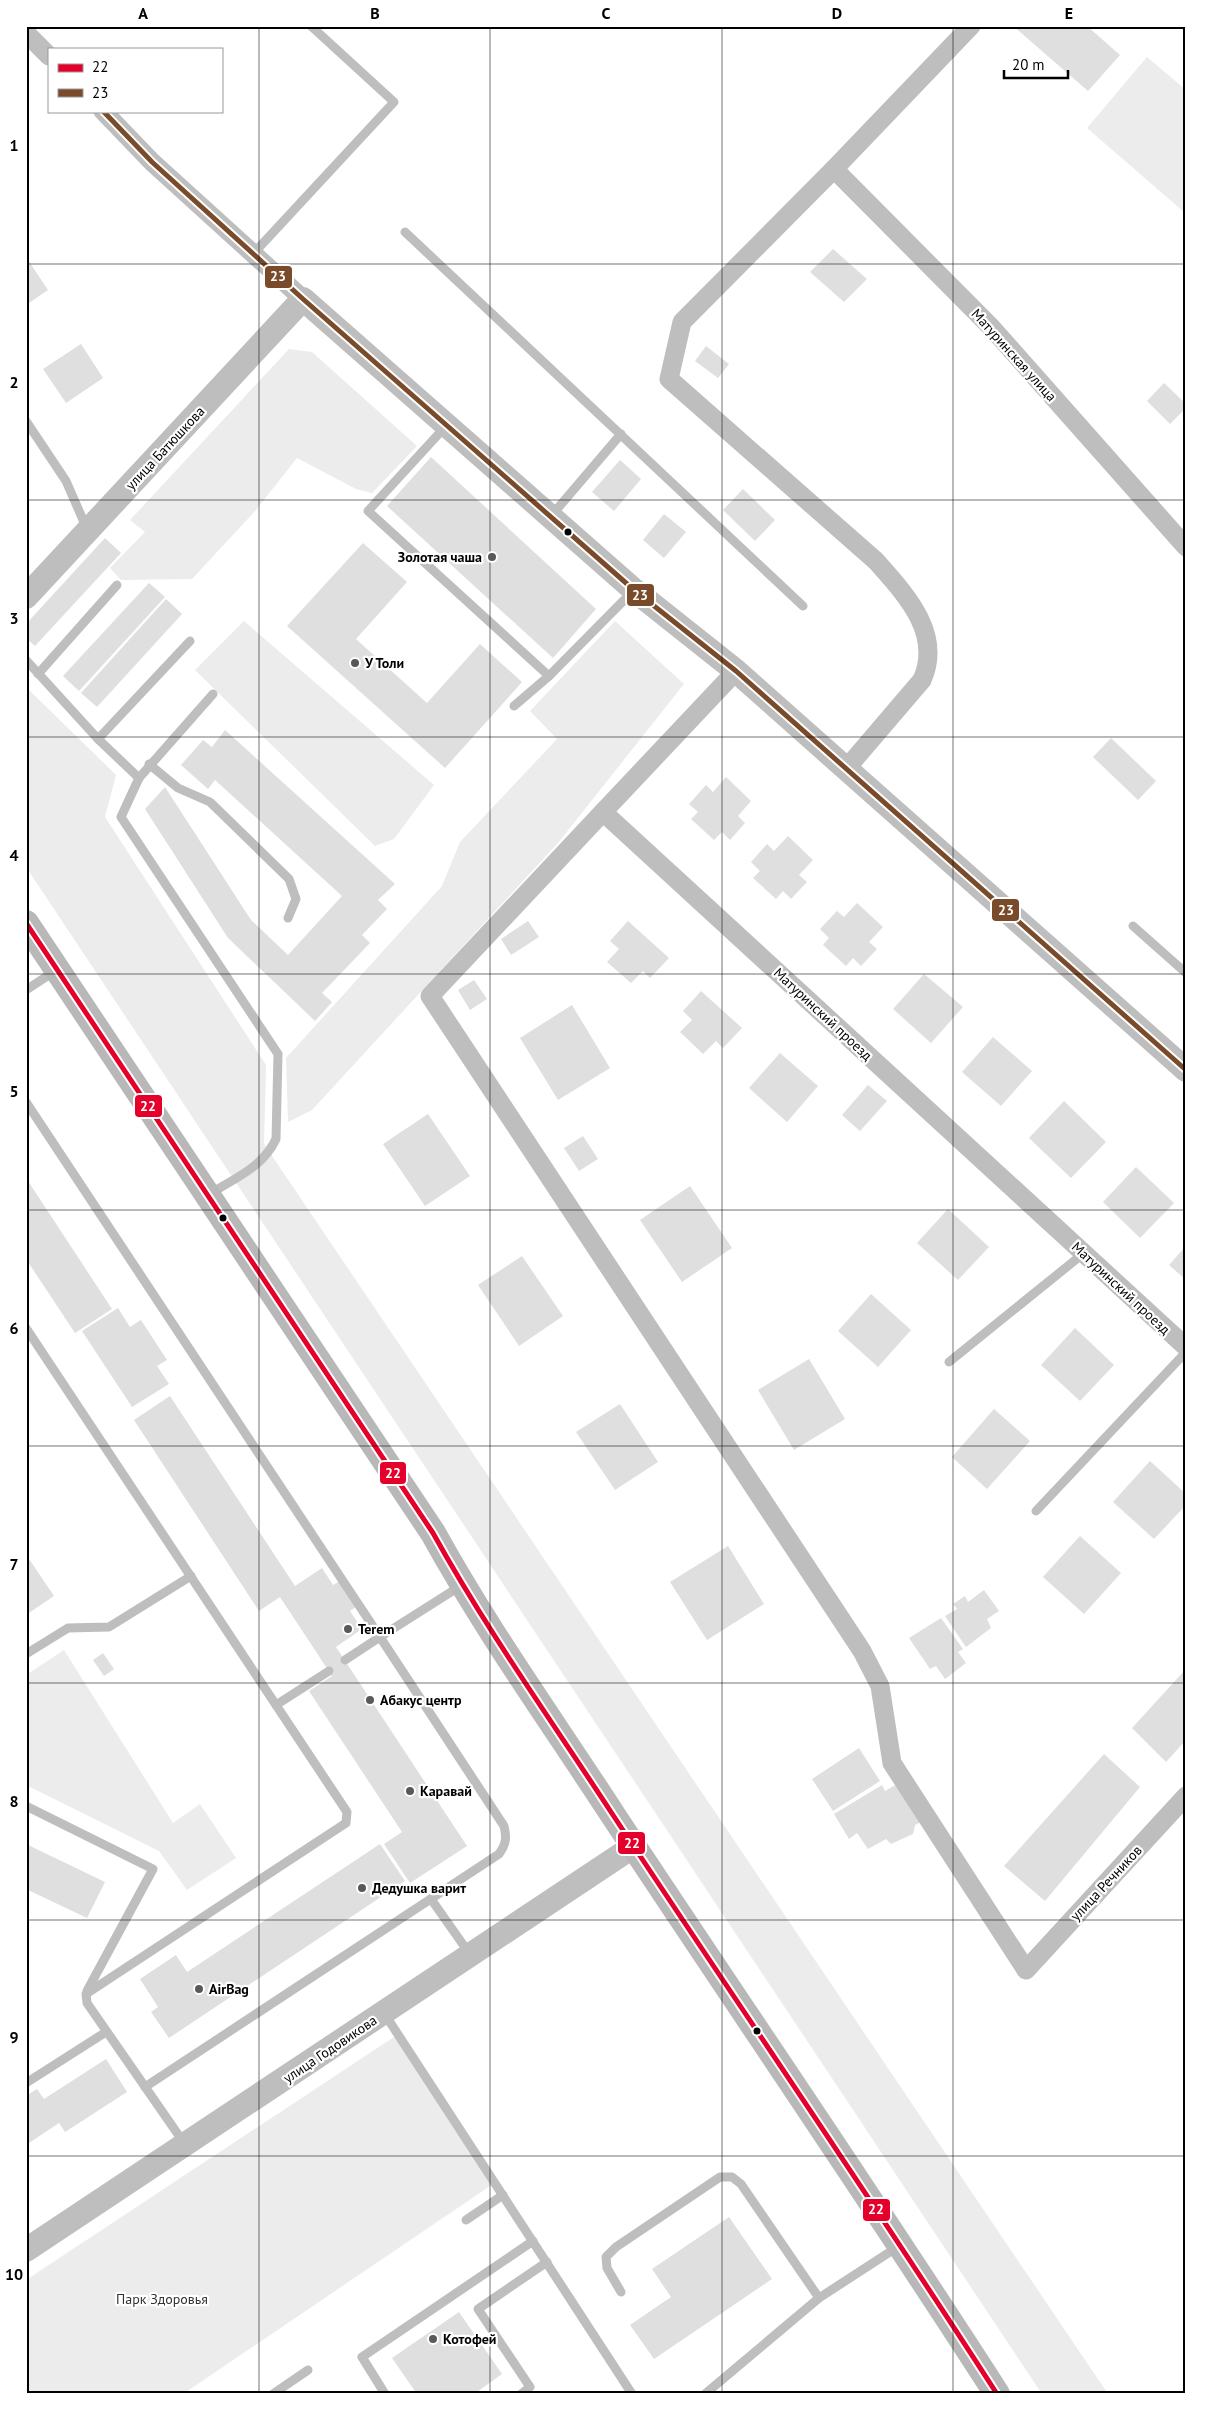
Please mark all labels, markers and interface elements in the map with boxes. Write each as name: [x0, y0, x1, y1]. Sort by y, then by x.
text: A: [138, 3, 148, 23]
text: B: [370, 3, 380, 23]
text: C: [602, 3, 611, 23]
text: D: [832, 3, 842, 23]
text: E: [1065, 3, 1073, 23]
legend: [48, 48, 222, 112]
scale bar: [1004, 48, 1068, 80]
text: 20 m: [1012, 55, 1045, 74]
text: 22: [92, 57, 108, 76]
text: 23: [92, 83, 108, 102]
text: 1: [9, 135, 19, 155]
line badge: 23: [264, 265, 293, 289]
text: 23: [270, 267, 286, 285]
street label: Матуринская улица: [968, 305, 1060, 405]
text: 2: [9, 372, 19, 392]
street label: улица Батюшкова: [122, 402, 208, 494]
unlabelled marker: [563, 527, 573, 537]
place label: Золотая чаша: [398, 548, 482, 566]
marker: Золотая чаша: [486, 551, 498, 563]
line badge: 23: [626, 583, 655, 607]
text: 23: [632, 586, 648, 604]
text: 3: [9, 608, 19, 628]
place label: У Толи: [364, 654, 404, 672]
marker: У Толи: [349, 657, 361, 669]
text: 4: [9, 845, 19, 865]
line badge: 23: [991, 898, 1020, 922]
text: 23: [998, 901, 1014, 919]
street label: Матуринский проезд: [770, 964, 876, 1065]
text: 5: [9, 1081, 19, 1101]
line badge: 22: [134, 1094, 163, 1118]
text: 22: [140, 1097, 156, 1115]
unlabelled marker: [218, 1213, 228, 1223]
street label: Матуринский проезд: [1068, 1238, 1174, 1339]
text: 6: [9, 1318, 19, 1338]
line badge: 22: [379, 1461, 407, 1485]
text: 22: [385, 1464, 401, 1482]
text: 7: [9, 1554, 19, 1574]
place label: Terem: [358, 1620, 395, 1638]
marker: Terem: [342, 1623, 354, 1635]
place label: Абакус центр: [380, 1691, 462, 1709]
marker: Абакус центр: [364, 1694, 376, 1706]
place label: Каравай: [420, 1782, 472, 1800]
marker: Каравай: [404, 1785, 416, 1797]
text: 8: [9, 1791, 19, 1811]
line badge: 22: [617, 1831, 646, 1855]
text: 22: [624, 1834, 640, 1852]
street label: улица Речников: [1066, 1841, 1146, 1925]
place label: Дедушка варит: [372, 1879, 466, 1897]
marker: Дедушка варит: [356, 1882, 368, 1894]
place label: AirBag: [209, 1980, 249, 1998]
marker: AirBag: [193, 1983, 205, 1995]
street label: улица Годовикова: [280, 2011, 380, 2087]
unlabelled marker: [752, 2026, 762, 2036]
text: 9: [9, 2027, 19, 2047]
line badge: 22: [862, 2198, 891, 2222]
text: 22: [868, 2200, 884, 2218]
text: 10: [5, 2264, 23, 2284]
park label: Парк Здоровья: [116, 2290, 208, 2308]
place label: Котофей: [443, 2330, 496, 2348]
marker: Котофей: [427, 2333, 439, 2345]

